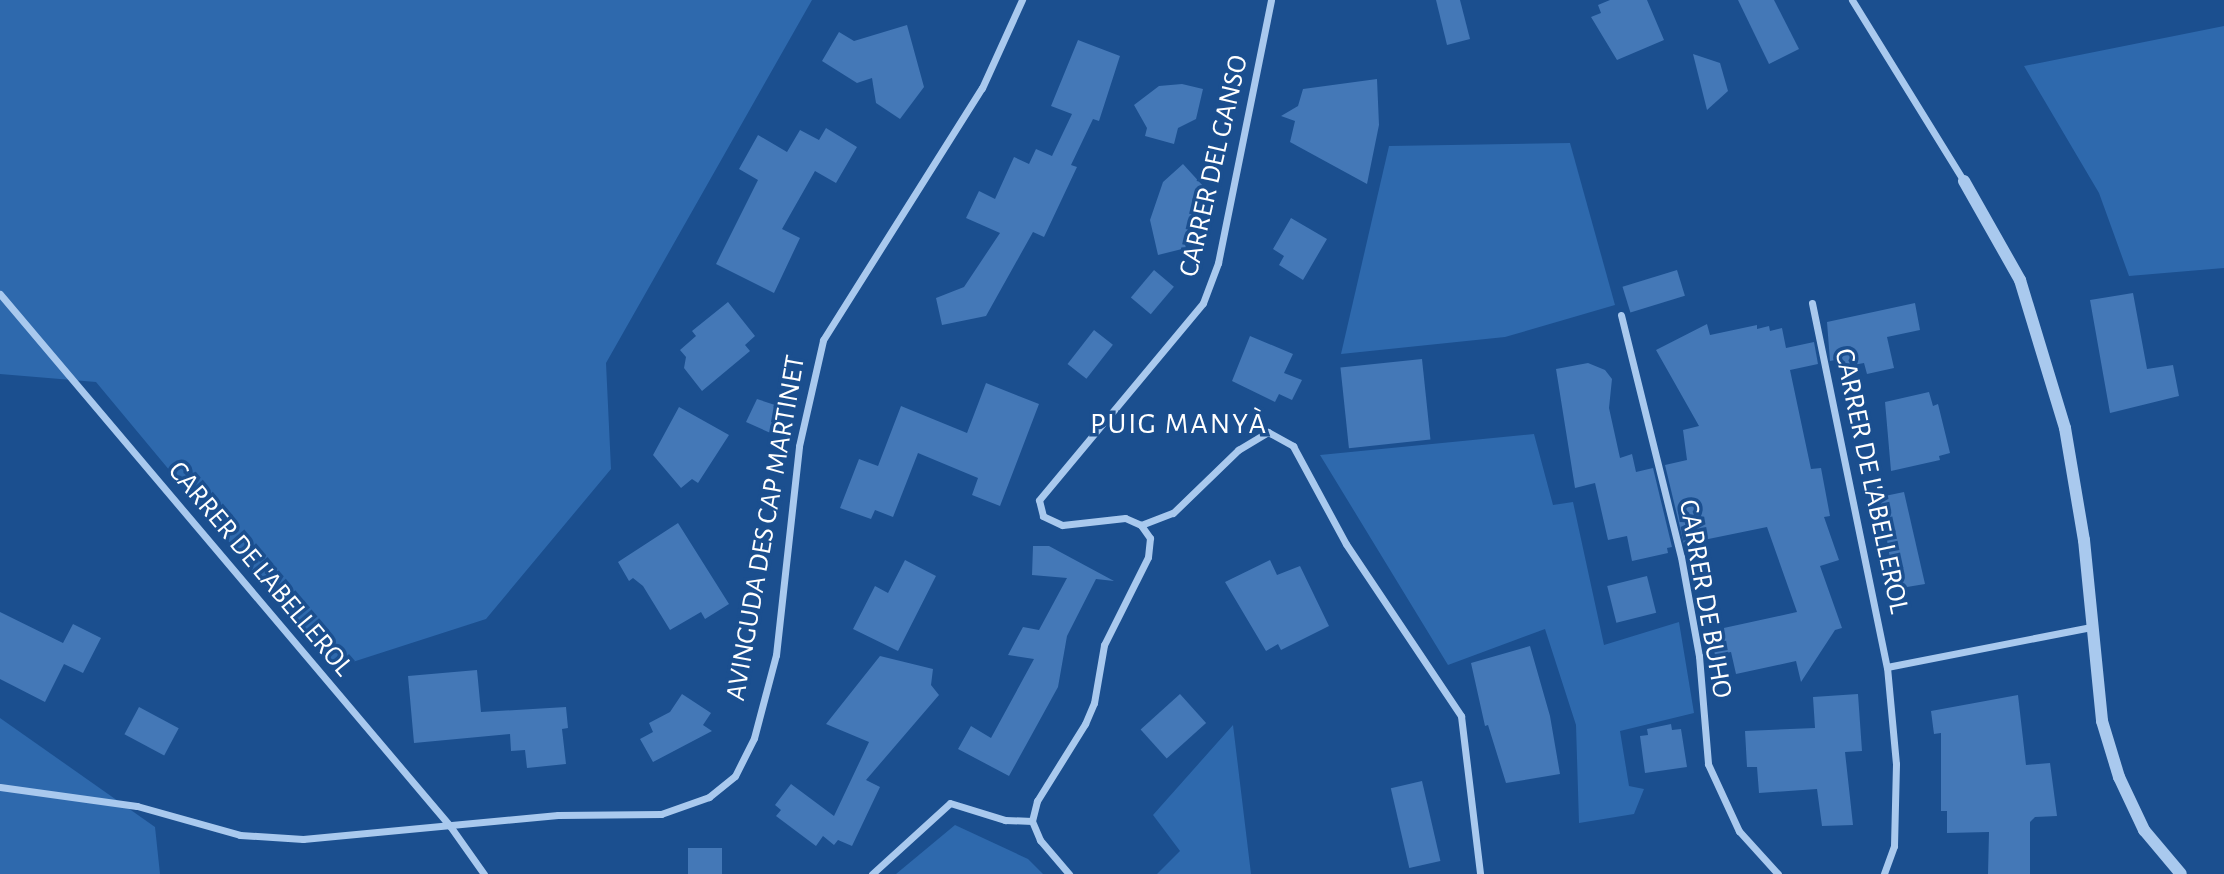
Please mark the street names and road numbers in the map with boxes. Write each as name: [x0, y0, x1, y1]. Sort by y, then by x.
street label: CARRER DEL GANSO: [1172, 52, 1256, 280]
street label: CARRER DE L'ABELLEROL: [1827, 346, 1915, 616]
street label: AVINGUDA DES CAP MARTINET: [719, 353, 813, 703]
street label: CARRER DE L'ABELLEROL: [160, 455, 360, 683]
street label: CARRER DE BUHO: [1671, 497, 1739, 701]

